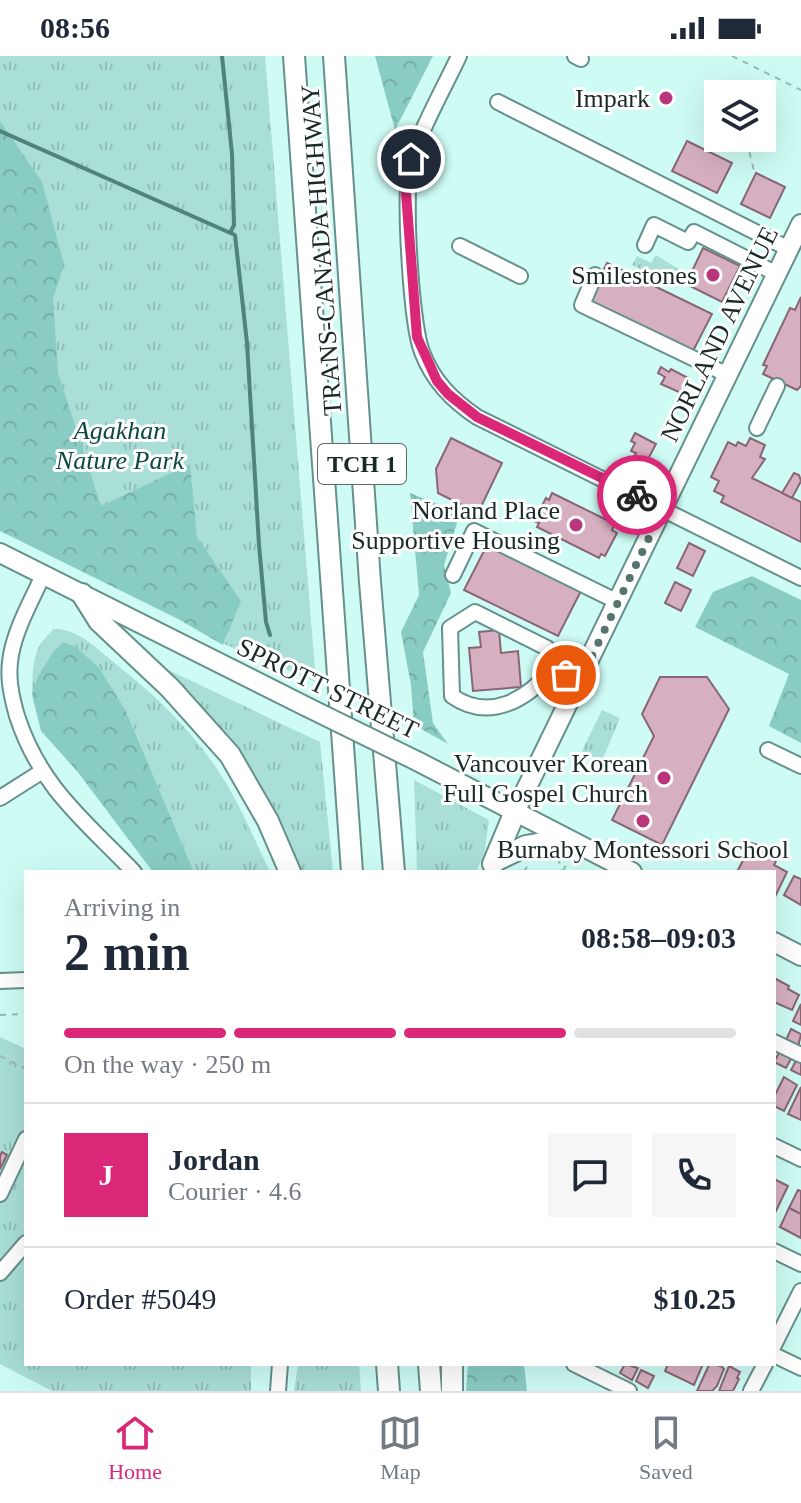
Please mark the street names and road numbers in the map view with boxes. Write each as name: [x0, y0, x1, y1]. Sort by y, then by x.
street label: TRANS-CANADA HIGHWAY: [295, 83, 348, 417]
street label: NORLAND AVENUE: [655, 222, 784, 446]
road number: TCH 1: [318, 444, 406, 484]
street label: SPROTT STREET: [232, 632, 423, 745]

